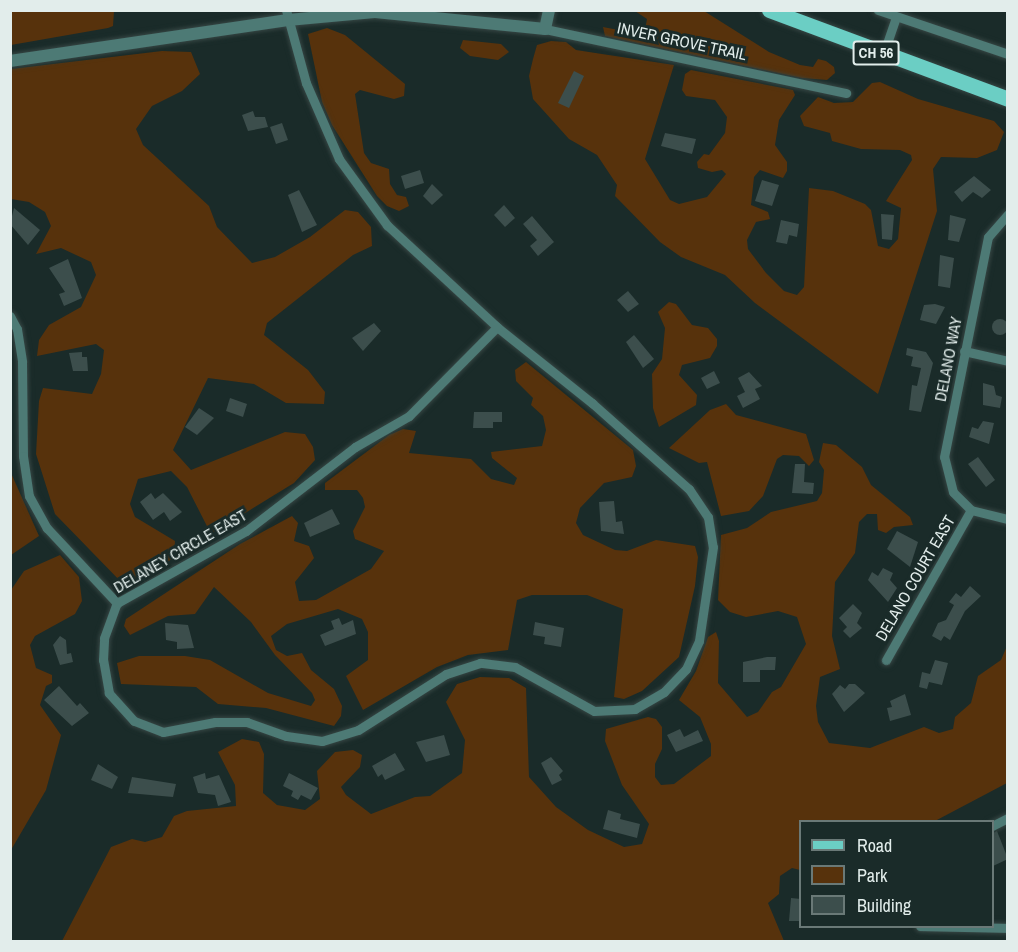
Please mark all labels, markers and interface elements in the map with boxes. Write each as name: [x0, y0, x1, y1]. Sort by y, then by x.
street label: INVER GROVE TRAIL: [615, 18, 749, 64]
road number: CH 56: [852, 41, 900, 65]
street label: DELANO WAY: [930, 315, 966, 403]
street label: DELANEY CIRCLE EAST: [110, 505, 250, 597]
street label: DELANO COURT EAST: [871, 512, 959, 644]
legend: [799, 820, 994, 928]
text: Road: [857, 833, 892, 858]
text: Park: [857, 863, 887, 888]
text: Building: [857, 893, 911, 918]

